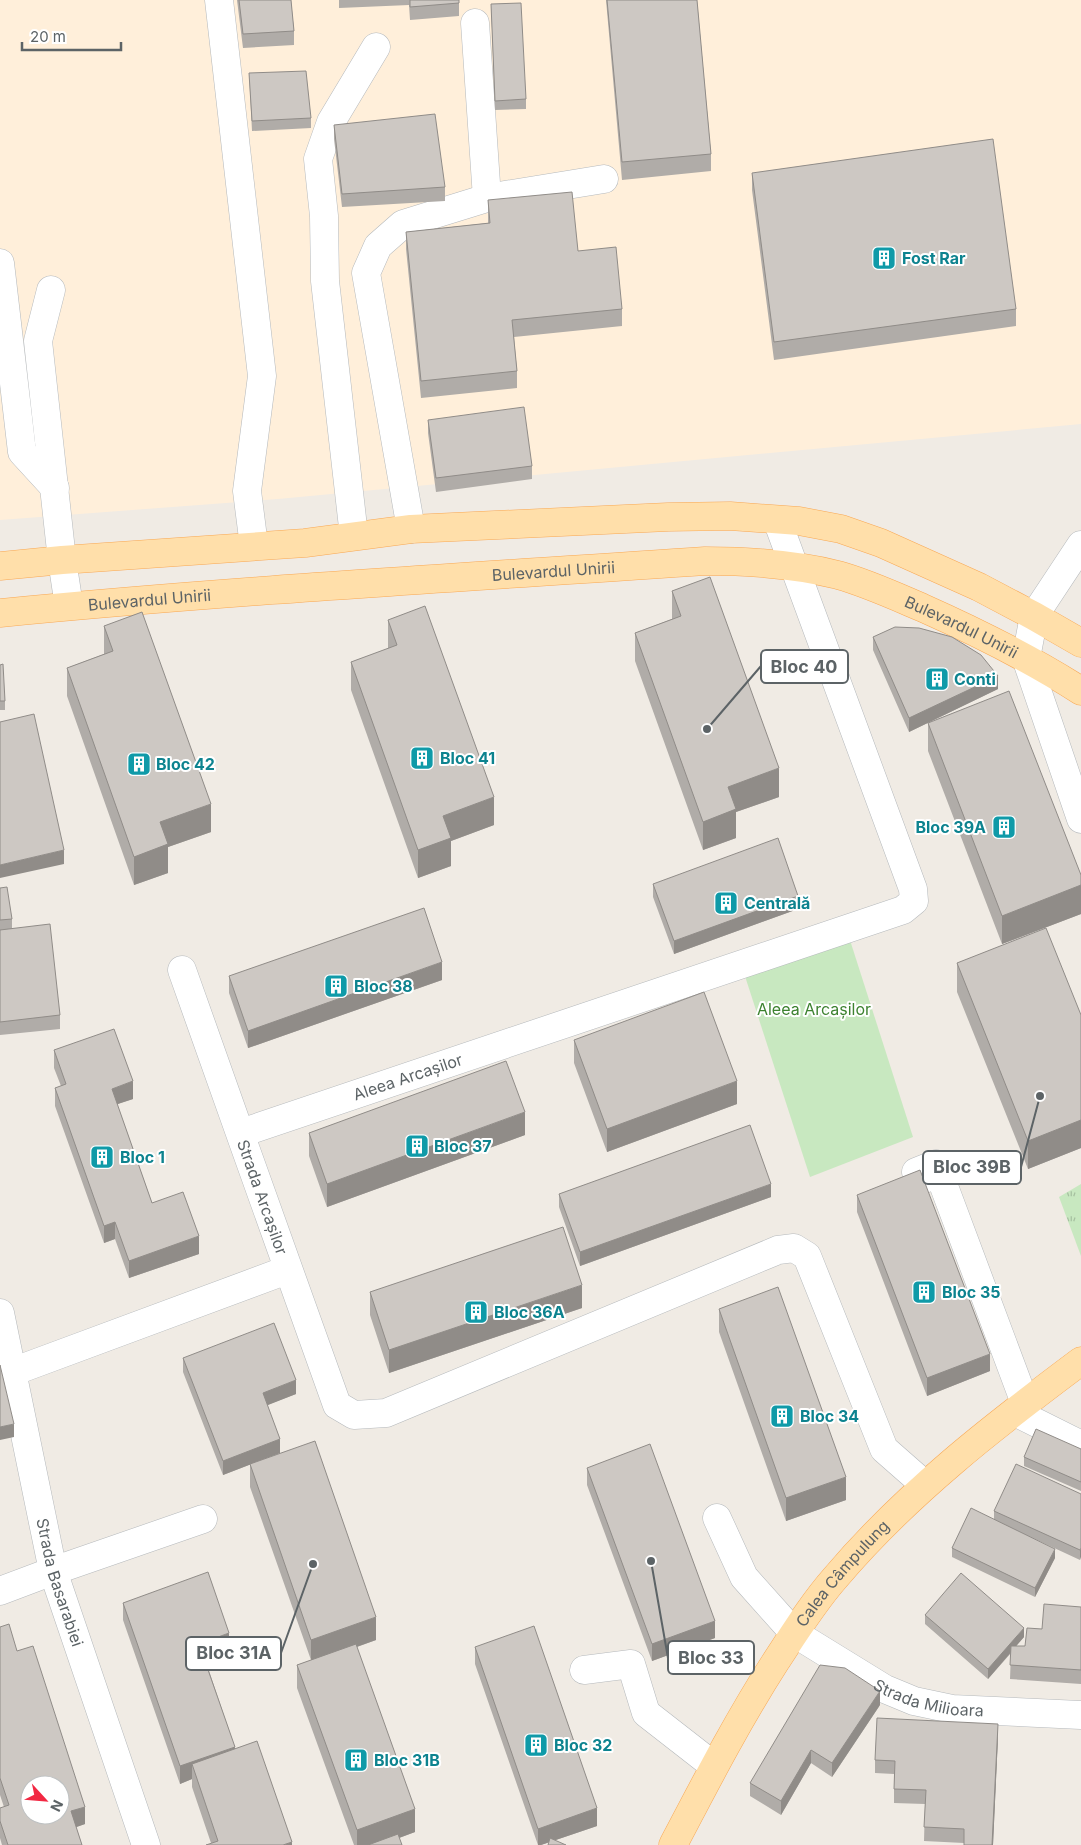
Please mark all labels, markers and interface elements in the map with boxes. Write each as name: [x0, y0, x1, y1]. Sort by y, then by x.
scale bar: [22, 20, 121, 52]
text: 20 m: [30, 27, 66, 46]
building icon: Fost Rar: [871, 245, 897, 271]
place label: Fost Rar: [902, 248, 966, 268]
street label: Bulevardul Unirii: [491, 557, 616, 585]
street label: Bulevardul Unirii: [87, 585, 212, 615]
street label: Bulevardul Unirii: [902, 591, 1022, 662]
callout: Bloc 40: [761, 650, 848, 683]
text: Bloc 40: [771, 656, 838, 677]
building icon: Conti: [924, 666, 950, 692]
place label: Conti: [954, 669, 996, 689]
building icon: Bloc 41: [409, 745, 435, 771]
place label: Bloc 41: [440, 748, 495, 768]
building icon: Bloc 42: [126, 751, 152, 777]
place label: Bloc 42: [156, 754, 215, 774]
building icon: Bloc 39A: [991, 814, 1017, 840]
place label: Bloc 39A: [915, 817, 986, 837]
building icon: Centrală: [713, 890, 739, 916]
place label: Centrală: [744, 893, 810, 913]
building icon: Bloc 38: [323, 973, 349, 999]
place label: Bloc 38: [354, 976, 413, 996]
park label: Aleea Arcașilor: [757, 999, 871, 1019]
street label: Aleea Arcașilor: [351, 1049, 465, 1105]
building icon: Bloc 37: [404, 1133, 430, 1159]
place label: Bloc 37: [434, 1136, 492, 1156]
street label: Strada Arcașilor: [233, 1137, 292, 1257]
building icon: Bloc 1: [89, 1144, 115, 1170]
place label: Bloc 1: [120, 1147, 165, 1167]
callout: Bloc 39B: [923, 1151, 1021, 1184]
text: Bloc 39B: [933, 1156, 1011, 1177]
building icon: Bloc 35: [911, 1279, 937, 1305]
place label: Bloc 35: [942, 1282, 1001, 1302]
building icon: Bloc 36A: [463, 1299, 489, 1325]
place label: Bloc 36A: [494, 1302, 565, 1322]
building icon: Bloc 34: [769, 1403, 795, 1429]
place label: Bloc 34: [800, 1406, 859, 1426]
street label: Strada Basarabiei: [32, 1516, 88, 1649]
street label: Calea Câmpulung: [791, 1516, 893, 1631]
callout: Bloc 31A: [186, 1637, 281, 1670]
callout: Bloc 33: [668, 1641, 754, 1674]
text: Bloc 31A: [196, 1642, 272, 1663]
text: Bloc 33: [678, 1647, 744, 1668]
street label: Strada Milioara: [870, 1674, 984, 1720]
building icon: Bloc 32: [523, 1732, 549, 1758]
place label: Bloc 32: [554, 1735, 612, 1755]
building icon: Bloc 31B: [343, 1747, 369, 1773]
place label: Bloc 31B: [374, 1750, 440, 1770]
north arrow: [20, 1775, 70, 1825]
text: N: [47, 1797, 67, 1814]

